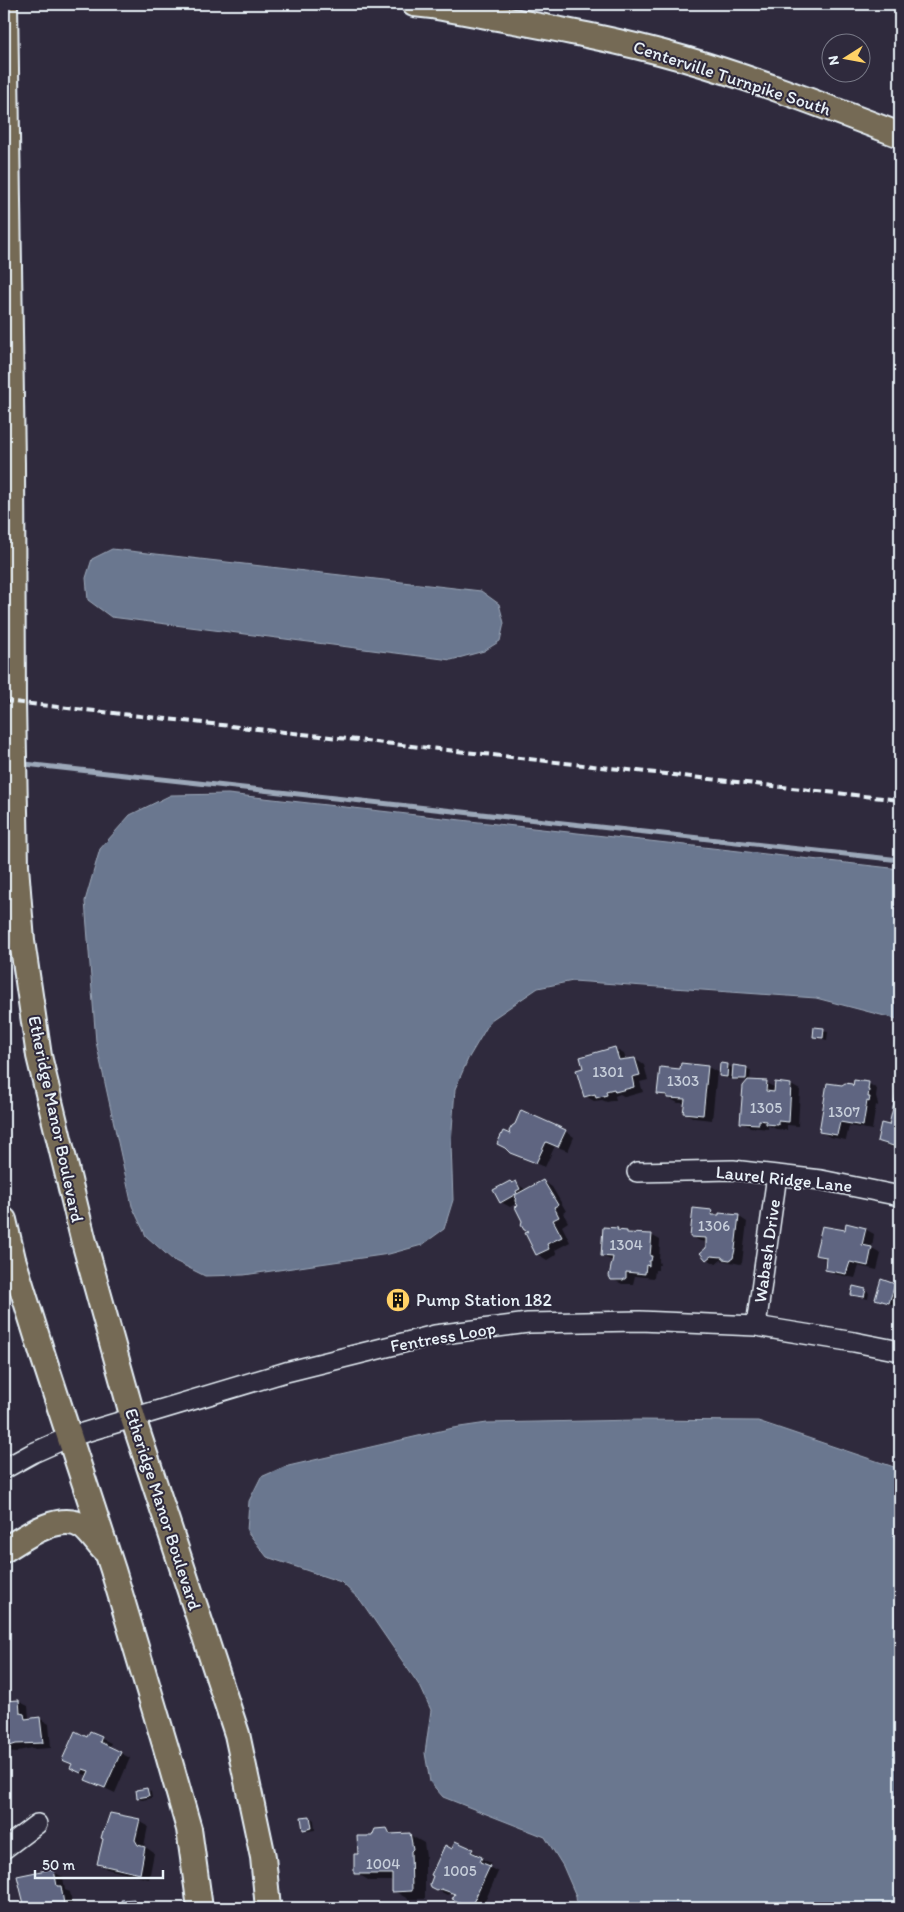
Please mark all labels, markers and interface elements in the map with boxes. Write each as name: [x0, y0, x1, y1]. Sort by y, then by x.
north arrow: [822, 32, 872, 82]
street label: Centerville Turnpike South: [630, 36, 834, 121]
text: N: [824, 54, 843, 67]
street label: Etheridge Manor Boulevard: [23, 1014, 89, 1225]
house number: 1301: [592, 1063, 624, 1081]
house number: 1303: [667, 1072, 699, 1090]
house number: 1305: [750, 1099, 782, 1117]
house number: 1307: [828, 1103, 860, 1121]
street label: Laurel Ridge Lane: [715, 1161, 853, 1197]
street label: Wabash Drive: [749, 1198, 785, 1304]
house number: 1306: [698, 1217, 730, 1235]
house number: 1304: [609, 1236, 643, 1254]
building icon: Pump Station 182: [385, 1287, 411, 1313]
place label: Pump Station 182: [416, 1289, 552, 1311]
street label: Fentress Loop: [388, 1317, 498, 1357]
street label: Etheridge Manor Boulevard: [120, 1405, 206, 1613]
scale bar: [35, 1847, 162, 1879]
house number: 1004: [366, 1855, 400, 1873]
text: 50 m: [42, 1856, 75, 1874]
house number: 1005: [443, 1862, 477, 1880]

